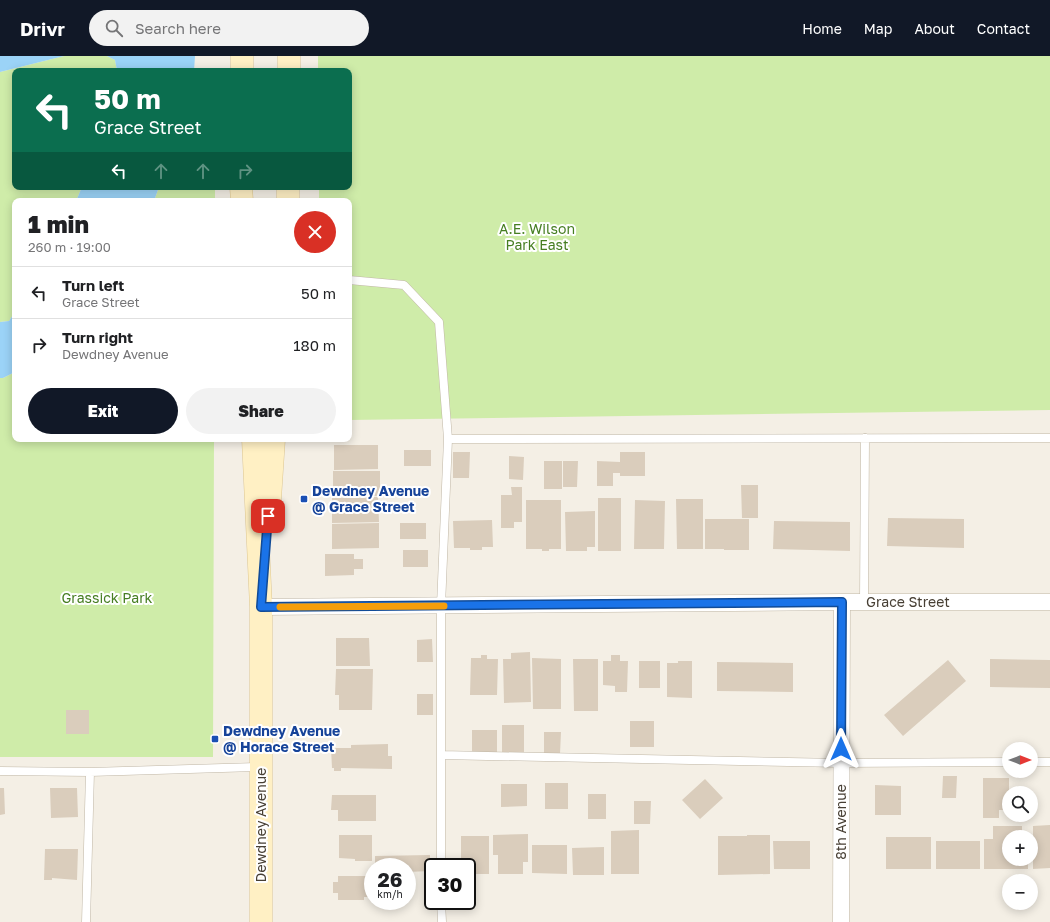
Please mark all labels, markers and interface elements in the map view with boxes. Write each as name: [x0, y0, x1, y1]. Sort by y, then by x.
search box: [89, 10, 369, 46]
text: Drivr: [20, 17, 65, 40]
icon: search: [103, 17, 125, 39]
text: Search here: [135, 19, 221, 37]
text: Home: [802, 20, 842, 37]
text: Map: [864, 20, 892, 37]
text: About: [914, 20, 955, 37]
text: Contact: [977, 20, 1030, 37]
text: 50 m: [94, 82, 161, 115]
icon: left: [28, 84, 80, 136]
text: Grace Street: [94, 116, 202, 138]
icon: left: [108, 160, 130, 182]
icon: ahead: [150, 160, 172, 182]
icon: ahead: [192, 160, 214, 182]
icon: right: [234, 160, 256, 182]
text: 1 min: [28, 209, 89, 238]
button: close: [294, 211, 336, 253]
park label: A.E. Wilson Park East: [499, 220, 575, 253]
text: 260 m · 19:00: [28, 239, 111, 255]
text: Turn left: [62, 276, 124, 294]
icon: left: [28, 282, 50, 304]
text: 50 m: [301, 284, 336, 302]
text: Grace Street: [62, 294, 140, 310]
text: Turn right: [62, 328, 133, 346]
icon: right: [28, 334, 50, 356]
text: 180 m: [293, 336, 336, 354]
text: Dewdney Avenue: [62, 346, 169, 362]
button: Exit: [28, 388, 178, 434]
button: Share: [186, 388, 336, 434]
place label: Dewdney Avenue @ Grace Street: [312, 482, 429, 515]
marker: Dewdney Avenue @ Grace Street: [299, 494, 309, 504]
pin: [251, 499, 285, 533]
icon: arrive: [257, 505, 279, 527]
park label: Grassick Park: [61, 589, 153, 606]
street label: Grace Street: [866, 593, 950, 610]
place label: Dewdney Avenue @ Horace Street: [223, 722, 340, 755]
position arrow: [820, 728, 862, 770]
marker: Dewdney Avenue @ Horace Street: [210, 734, 220, 744]
north arrow: [1002, 742, 1038, 778]
map controls: [1002, 742, 1038, 910]
street label: Dewdney Avenue: [252, 768, 269, 882]
street label: 8th Avenue: [832, 784, 849, 860]
button: search: [1002, 786, 1038, 822]
button: +: [1002, 830, 1038, 866]
speed limit sign: 30: [424, 858, 476, 910]
text: 26: [378, 867, 402, 891]
button: −: [1002, 874, 1038, 910]
text: km/h: [377, 888, 403, 900]

